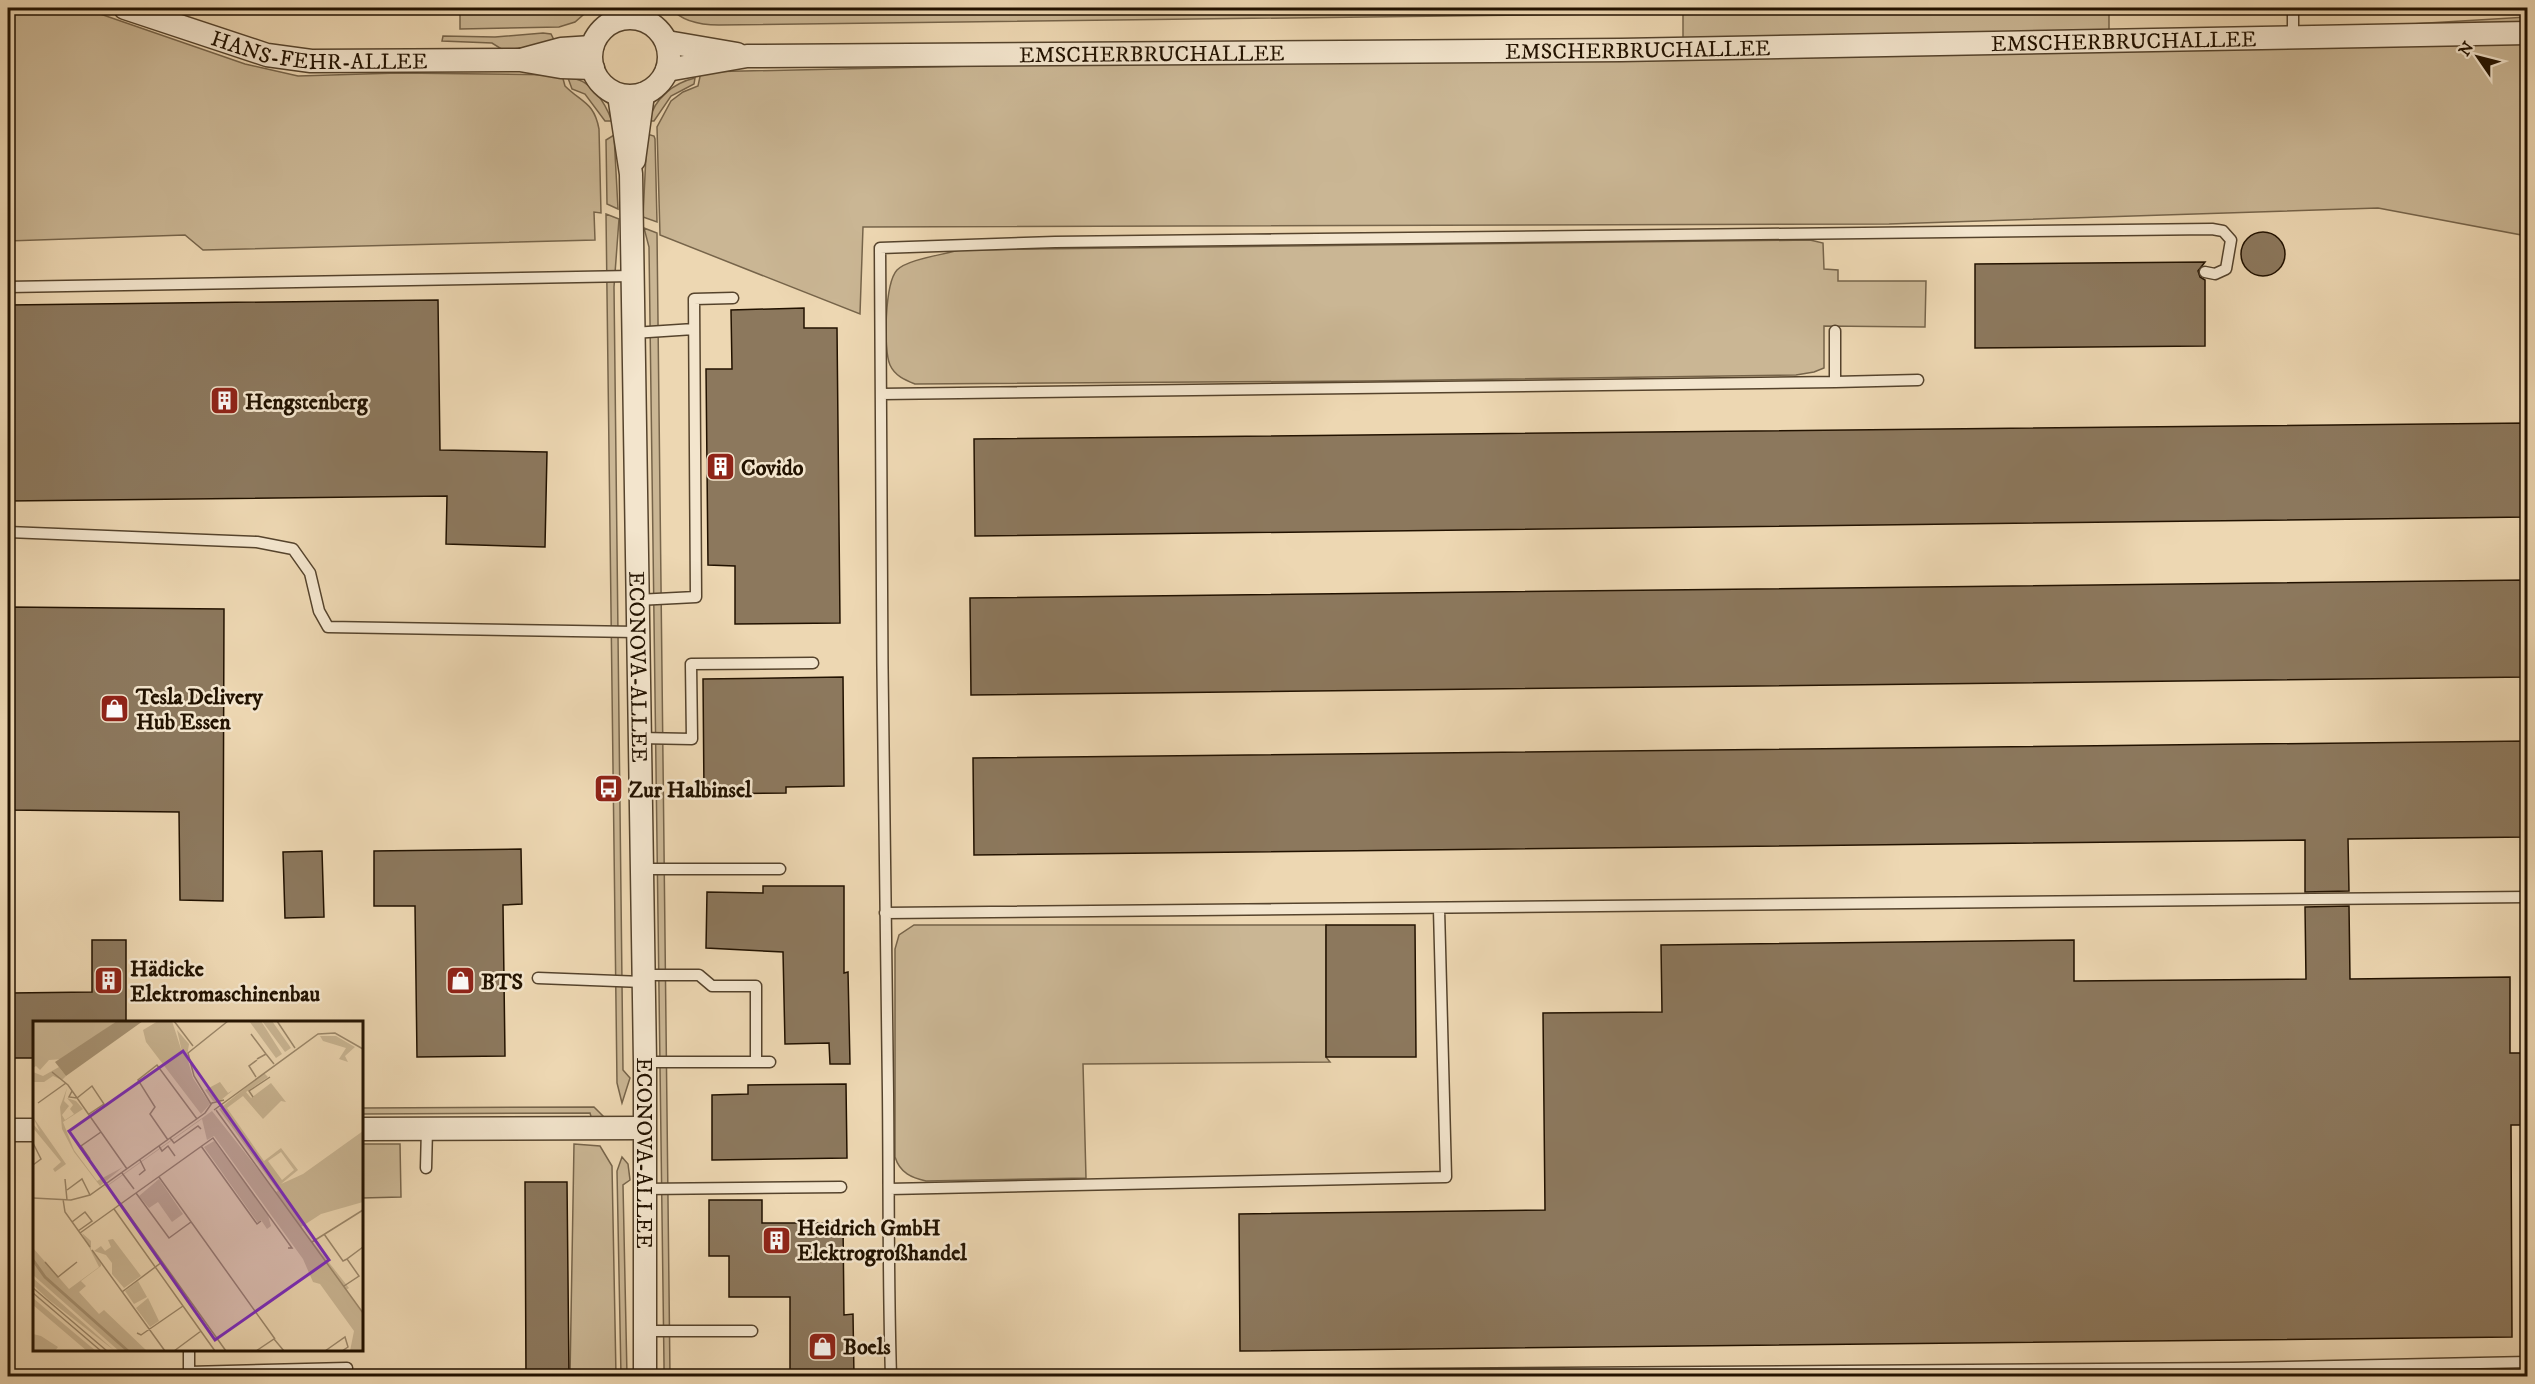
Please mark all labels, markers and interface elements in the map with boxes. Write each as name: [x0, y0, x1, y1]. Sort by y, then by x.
street label: HANS-FEHR-ALLEE: [207, 25, 428, 76]
street label: EMSCHERBRUCHALLEE: [1991, 26, 2257, 58]
north arrow: [2448, 27, 2508, 87]
street label: EMSCHERBRUCHALLEE: [1505, 35, 1771, 66]
text: N: [2455, 38, 2478, 60]
street label: EMSCHERBRUCHALLEE: [1019, 40, 1285, 69]
building icon: Hengstenberg: [208, 385, 240, 417]
place label: Hengstenberg: [245, 389, 369, 416]
building icon: Covido: [704, 451, 736, 483]
place label: Covido: [741, 455, 804, 482]
street label: ECONOVA-ALLEE: [622, 571, 652, 763]
place label: Tesla Delivery Hub Essen: [135, 684, 263, 736]
shop icon: Tesla Delivery Hub Essen: [99, 693, 131, 725]
bus stop icon: Zur Halbinsel: [592, 773, 624, 805]
place label: Zur Halbinsel: [629, 777, 752, 804]
place label: Hädicke Elektromaschinenbau: [130, 956, 321, 1008]
building icon: Hädicke Elektromaschinenbau: [93, 965, 125, 997]
shop icon: BTS: [444, 965, 476, 997]
place label: BTS: [481, 969, 523, 996]
inset map: [33, 1021, 363, 1351]
street label: ECONOVA-ALLEE: [630, 1057, 657, 1249]
place label: Heidrich GmbH Elektrogroßhandel: [797, 1215, 967, 1267]
building icon: Heidrich GmbH Elektrogroßhandel: [760, 1224, 792, 1256]
shop icon: Boels: [806, 1330, 838, 1362]
place label: Boels: [843, 1334, 891, 1361]

